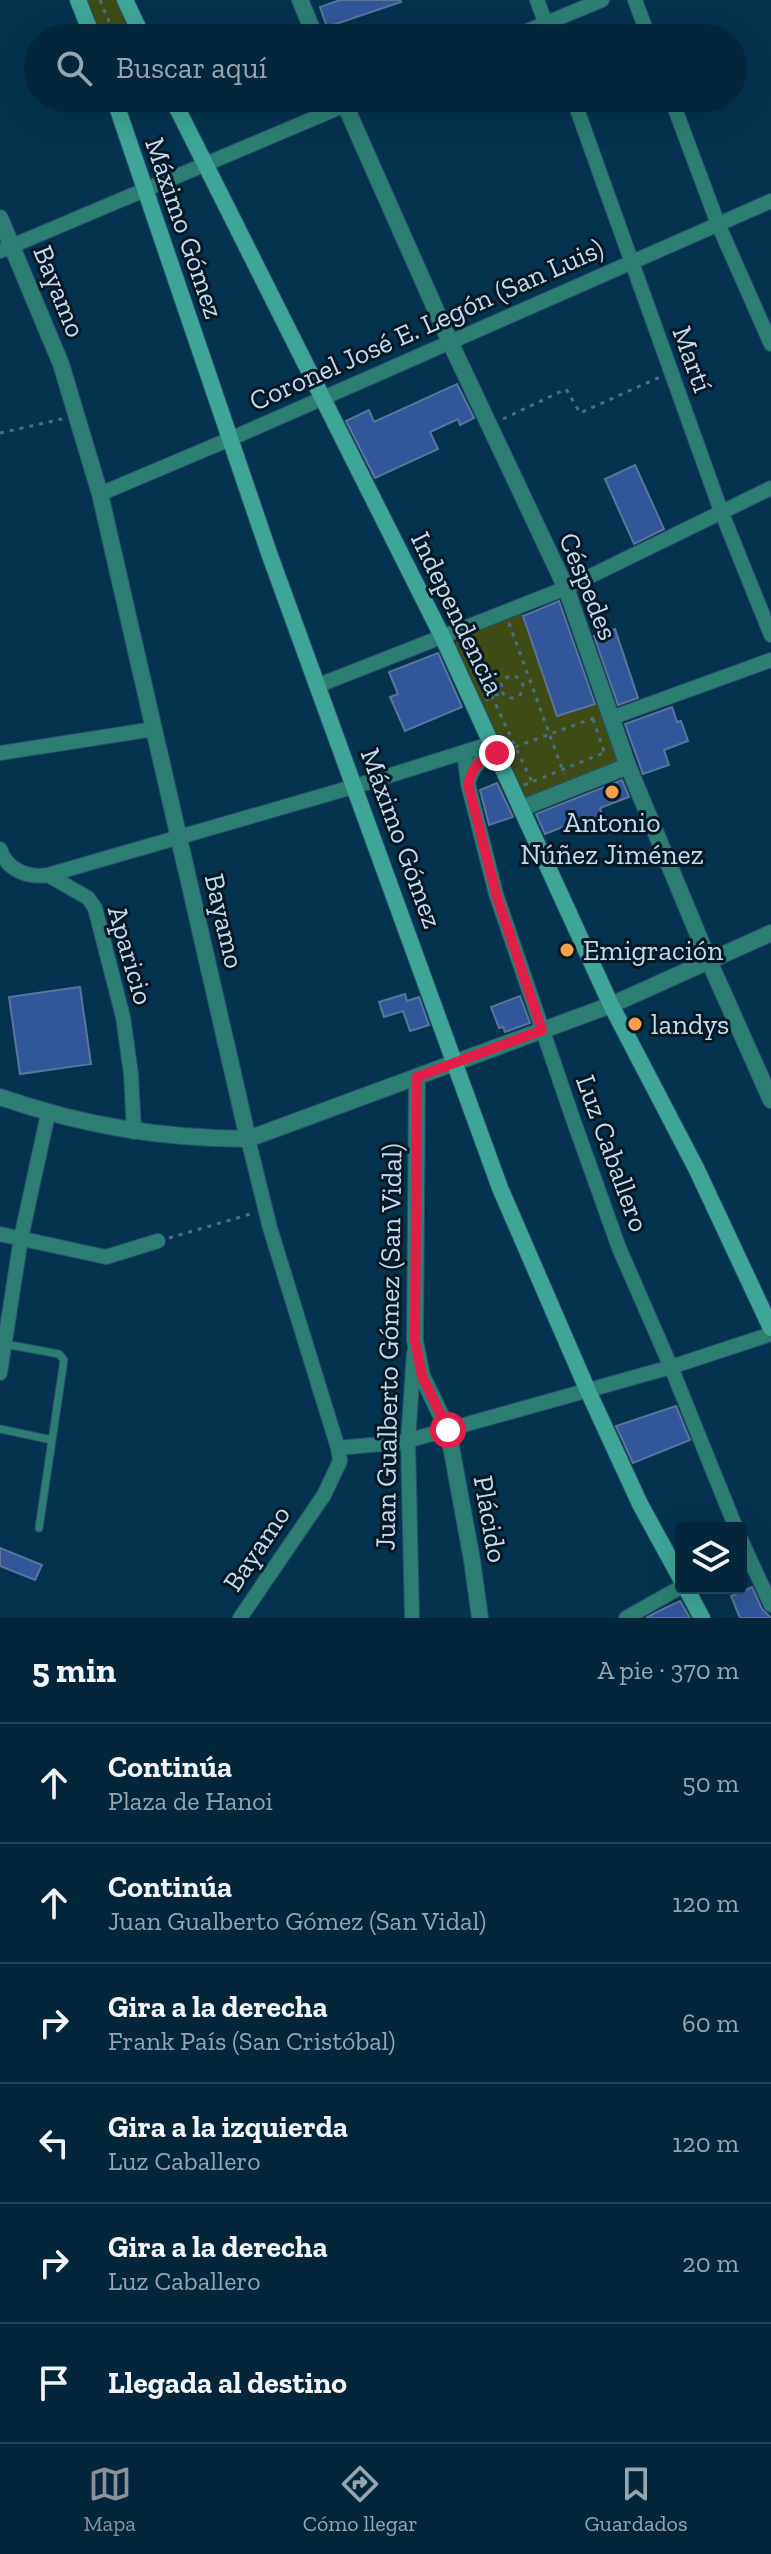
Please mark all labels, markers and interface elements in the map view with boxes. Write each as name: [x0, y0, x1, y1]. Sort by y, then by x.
search box: [24, 24, 747, 112]
icon: search: [52, 46, 96, 90]
text: Buscar aquí: [116, 50, 267, 86]
street label: Máximo Gómez: [138, 133, 231, 323]
street label: Coronel José E. Legón (San Luis): [244, 231, 608, 418]
street label: Bayamo: [26, 240, 93, 342]
street label: Martí: [665, 322, 720, 397]
street label: Independencia: [404, 526, 511, 700]
street label: Céspedes: [552, 528, 625, 645]
route end: [479, 735, 515, 771]
street label: Máximo Gómez: [354, 744, 449, 933]
marker: Antonio Núñez Jiménez: [603, 783, 621, 801]
place label: Antonio Núñez Jiménez: [520, 806, 704, 871]
street label: Bayamo: [198, 871, 251, 972]
street label: Aparicio: [101, 902, 160, 1009]
place label: Emigración: [583, 934, 723, 967]
marker: Emigración: [558, 941, 576, 959]
place label: landys: [651, 1008, 729, 1041]
marker: landys: [626, 1015, 644, 1033]
street label: Luz Caballero: [569, 1070, 656, 1236]
street label: Juan Gualberto Gómez (San Vidal): [368, 1143, 409, 1551]
route start: [430, 1412, 466, 1448]
street label: Plácido: [467, 1473, 514, 1565]
street label: Bayamo: [216, 1499, 297, 1597]
map controls: [675, 1522, 747, 1594]
button: layers: [675, 1522, 747, 1594]
text: 5 min: [32, 1650, 116, 1691]
text: A pie · 370 m: [598, 1654, 739, 1686]
text: Continúa: [108, 1749, 232, 1785]
icon: ahead: [32, 1761, 76, 1805]
text: 50 m: [682, 1767, 739, 1799]
text: Plaza de Hanoi: [108, 1785, 273, 1817]
text: Continúa: [108, 1869, 232, 1905]
icon: ahead: [32, 1881, 76, 1925]
text: 120 m: [672, 1887, 739, 1919]
text: Juan Gualberto Gómez (San Vidal): [108, 1905, 486, 1937]
text: Gira a la derecha: [108, 1989, 328, 2025]
icon: right: [32, 2001, 76, 2045]
text: 60 m: [682, 2007, 739, 2039]
text: Frank País (San Cristóbal): [108, 2025, 395, 2057]
text: Gira a la izquierda: [108, 2109, 348, 2145]
icon: left: [32, 2121, 76, 2165]
text: 120 m: [672, 2127, 739, 2159]
text: Luz Caballero: [108, 2145, 261, 2177]
text: Gira a la derecha: [108, 2229, 328, 2265]
icon: right: [32, 2241, 76, 2285]
text: 20 m: [682, 2247, 739, 2279]
text: Luz Caballero: [108, 2265, 261, 2297]
icon: arrive: [32, 2361, 76, 2405]
text: Llegada al destino: [108, 2365, 347, 2401]
tab: Mapa: [83, 2462, 136, 2537]
tab: Cómo llegar: [303, 2462, 418, 2537]
tab: Guardados: [584, 2462, 688, 2537]

